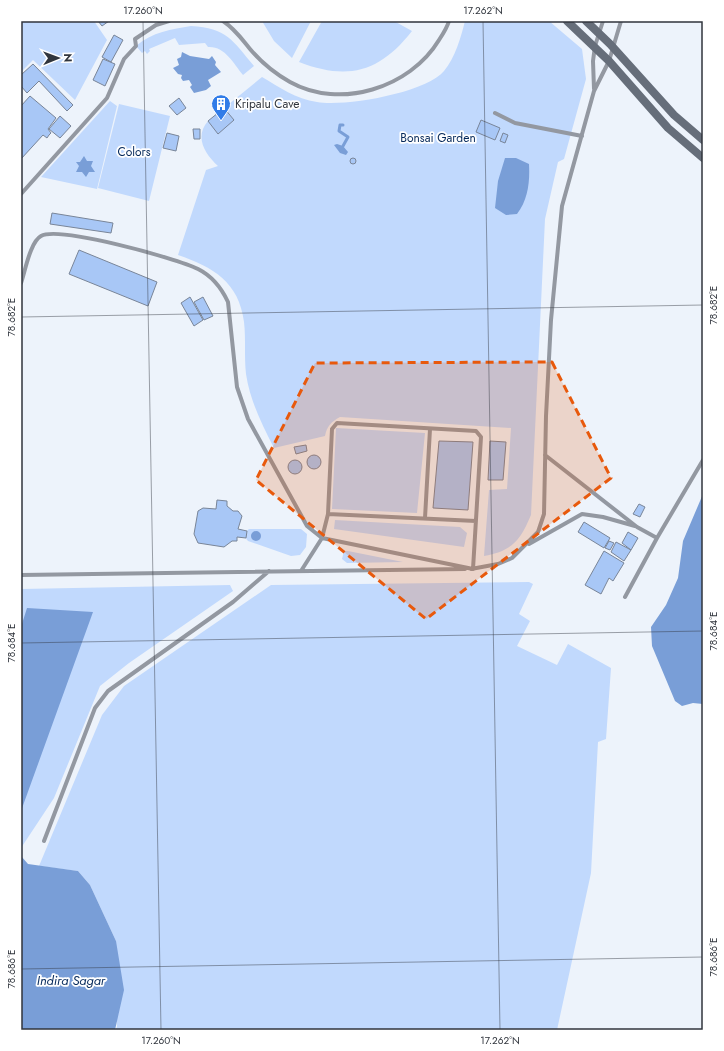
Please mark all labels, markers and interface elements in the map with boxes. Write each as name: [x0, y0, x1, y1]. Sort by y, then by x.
text: 17.260°N: [123, 3, 163, 18]
text: 17.262°N: [463, 3, 503, 18]
north arrow: [38, 38, 78, 78]
text: N: [60, 53, 76, 62]
building icon: Kripalu Cave: [210, 93, 232, 121]
place label: Kripalu Cave: [235, 95, 300, 113]
park label: Bonsai Garden: [400, 129, 476, 147]
park label: Colors: [117, 143, 151, 161]
text: 78.682°E: [706, 286, 721, 324]
text: 78.682°E: [4, 298, 19, 336]
text: 78.684°E: [706, 612, 721, 650]
text: 78.684°E: [4, 624, 19, 662]
text: 78.686°E: [706, 938, 721, 976]
text: 78.686°E: [4, 950, 19, 988]
water label: Indira Sagar: [37, 971, 106, 990]
text: 17.260°N: [141, 1033, 181, 1048]
text: 17.262°N: [480, 1033, 520, 1048]

